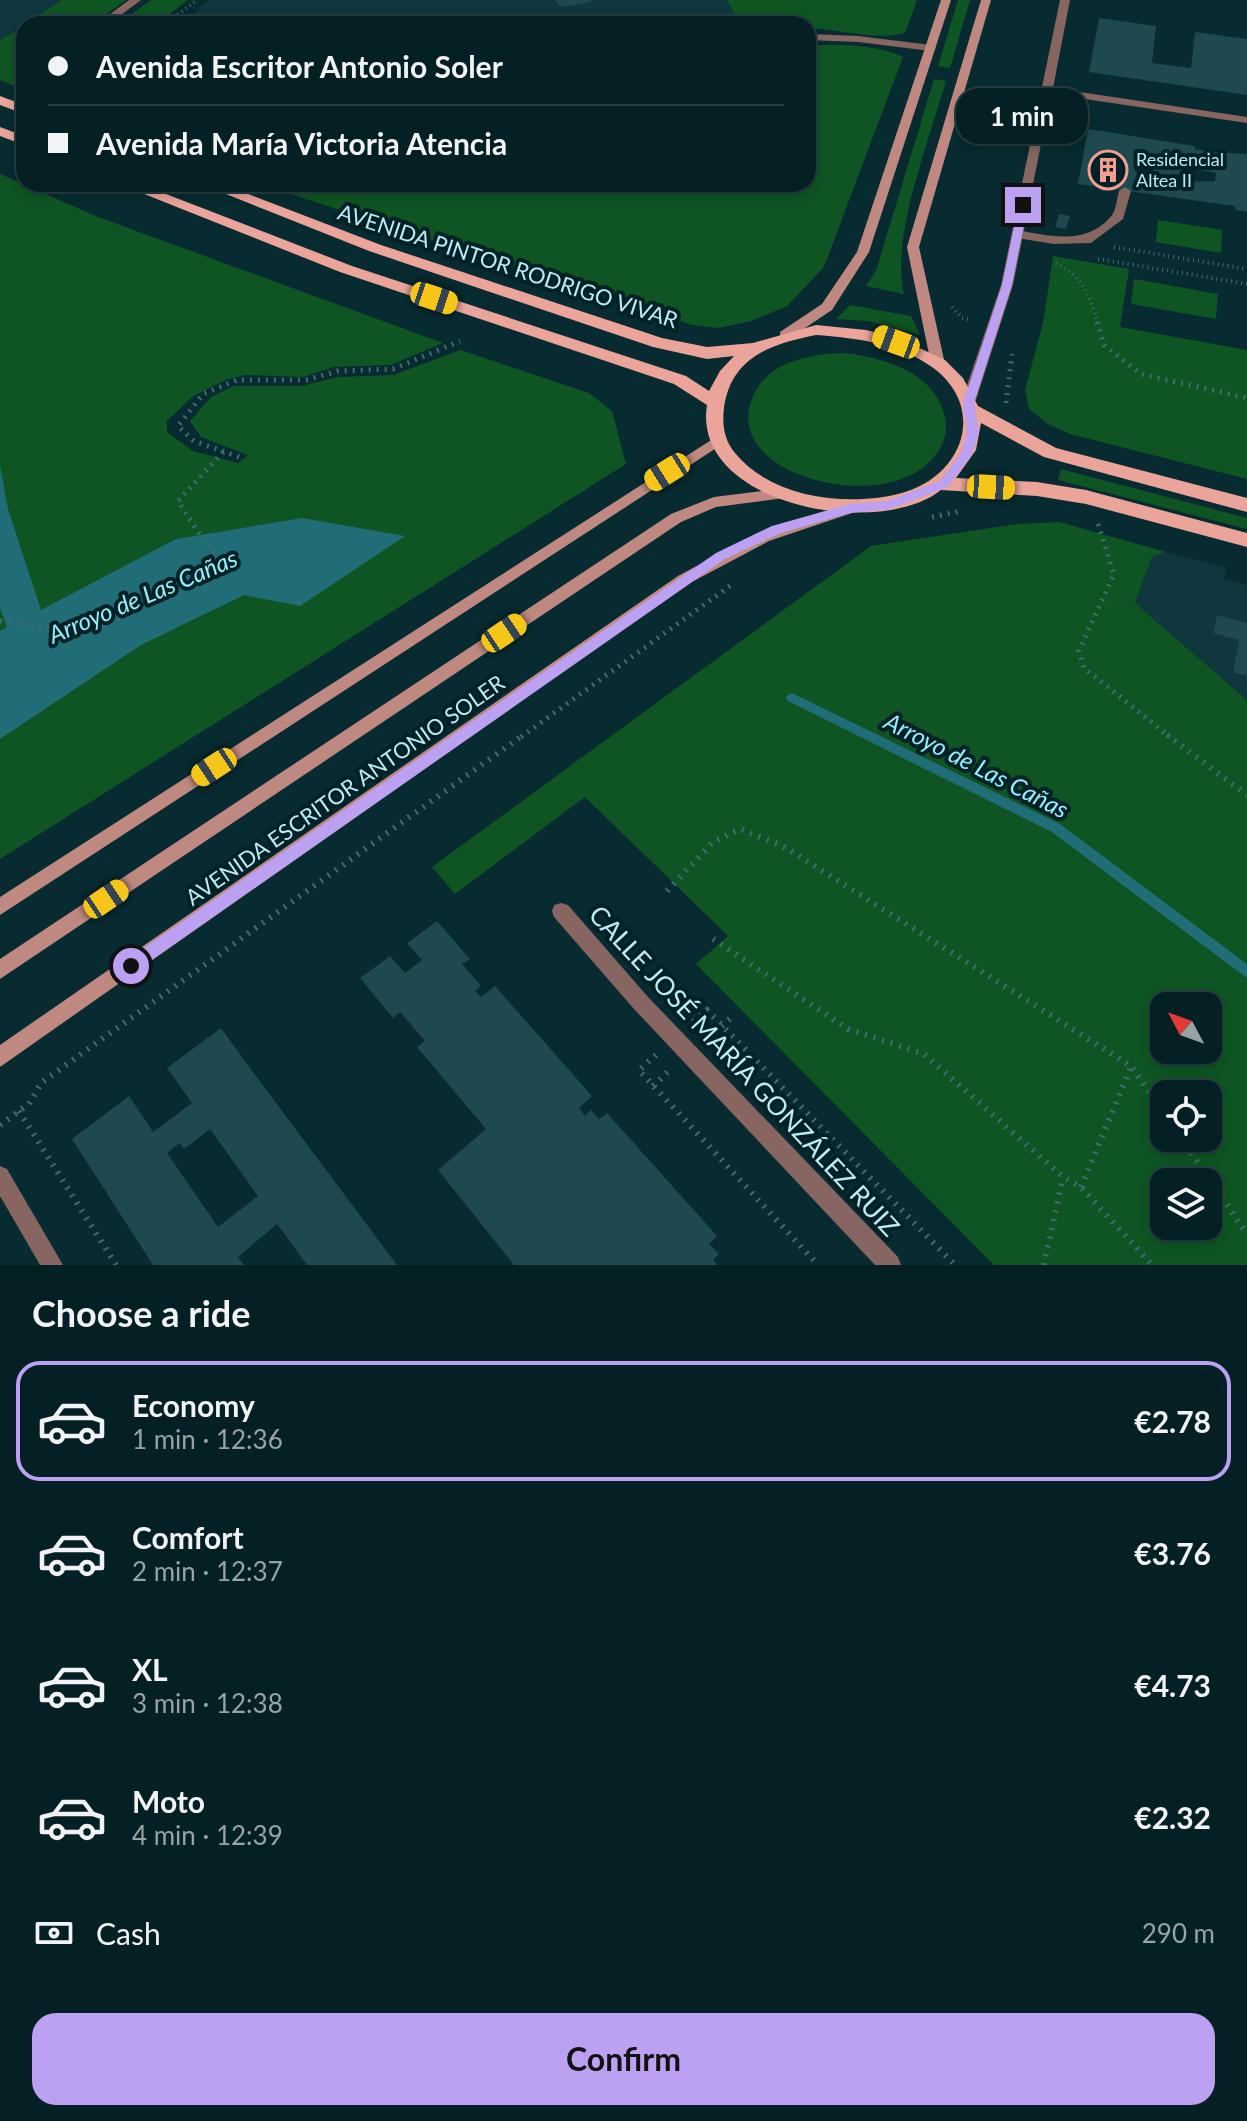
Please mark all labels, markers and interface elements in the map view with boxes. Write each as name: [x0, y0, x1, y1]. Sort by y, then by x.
text: Avenida Escritor Antonio Soler: [96, 48, 503, 84]
callout: 1 min: [957, 89, 1089, 145]
text: 1 min: [990, 100, 1054, 132]
text: Avenida María Victoria Atencia: [96, 125, 507, 161]
place label: Residencial Altea II: [1136, 148, 1224, 191]
building icon: Residencial Altea II: [1087, 149, 1129, 191]
route end: [1005, 187, 1041, 223]
street label: AVENIDA PINTOR RODRIGO VIVAR: [335, 198, 682, 333]
car: [407, 279, 461, 317]
car: [869, 323, 923, 361]
car: [640, 449, 694, 495]
car: [966, 474, 1016, 500]
water label: Arroyo de Las Cañas: [43, 543, 242, 649]
car: [477, 610, 531, 656]
street label: AVENIDA ESCRITOR ANTONIO SOLER: [180, 668, 510, 911]
water label: Arroyo de Las Cañas: [879, 705, 1074, 824]
car: [187, 744, 241, 790]
car: [79, 876, 133, 922]
street label: CALLE JOSÉ MARÍA GONZÁLEZ RUIZ: [583, 898, 907, 1242]
route start: [113, 948, 149, 984]
north arrow: [1150, 992, 1222, 1064]
map controls: [1150, 992, 1222, 1240]
button: locate: [1150, 1080, 1222, 1152]
button: layers: [1150, 1168, 1222, 1240]
text: Choose a ride: [32, 1291, 251, 1335]
icon: car: [36, 1385, 108, 1457]
text: Economy: [132, 1387, 255, 1423]
text: €2.78: [1134, 1403, 1211, 1439]
text: 1 min · 12:36: [132, 1423, 283, 1455]
icon: car: [36, 1517, 108, 1589]
text: Comfort: [132, 1519, 244, 1555]
text: €3.76: [1134, 1535, 1211, 1571]
text: 2 min · 12:37: [132, 1555, 283, 1587]
icon: car: [36, 1649, 108, 1721]
text: XL: [132, 1651, 168, 1687]
text: €4.73: [1134, 1667, 1211, 1703]
text: 3 min · 12:38: [132, 1687, 283, 1719]
icon: car: [36, 1781, 108, 1853]
text: Moto: [132, 1783, 205, 1819]
text: €2.32: [1134, 1799, 1211, 1835]
text: 4 min · 12:39: [132, 1819, 283, 1851]
icon: cash: [32, 1911, 76, 1955]
text: Cash: [96, 1915, 161, 1951]
text: 290 m: [1142, 1917, 1215, 1949]
button: Confirm: [32, 2013, 1215, 2105]

